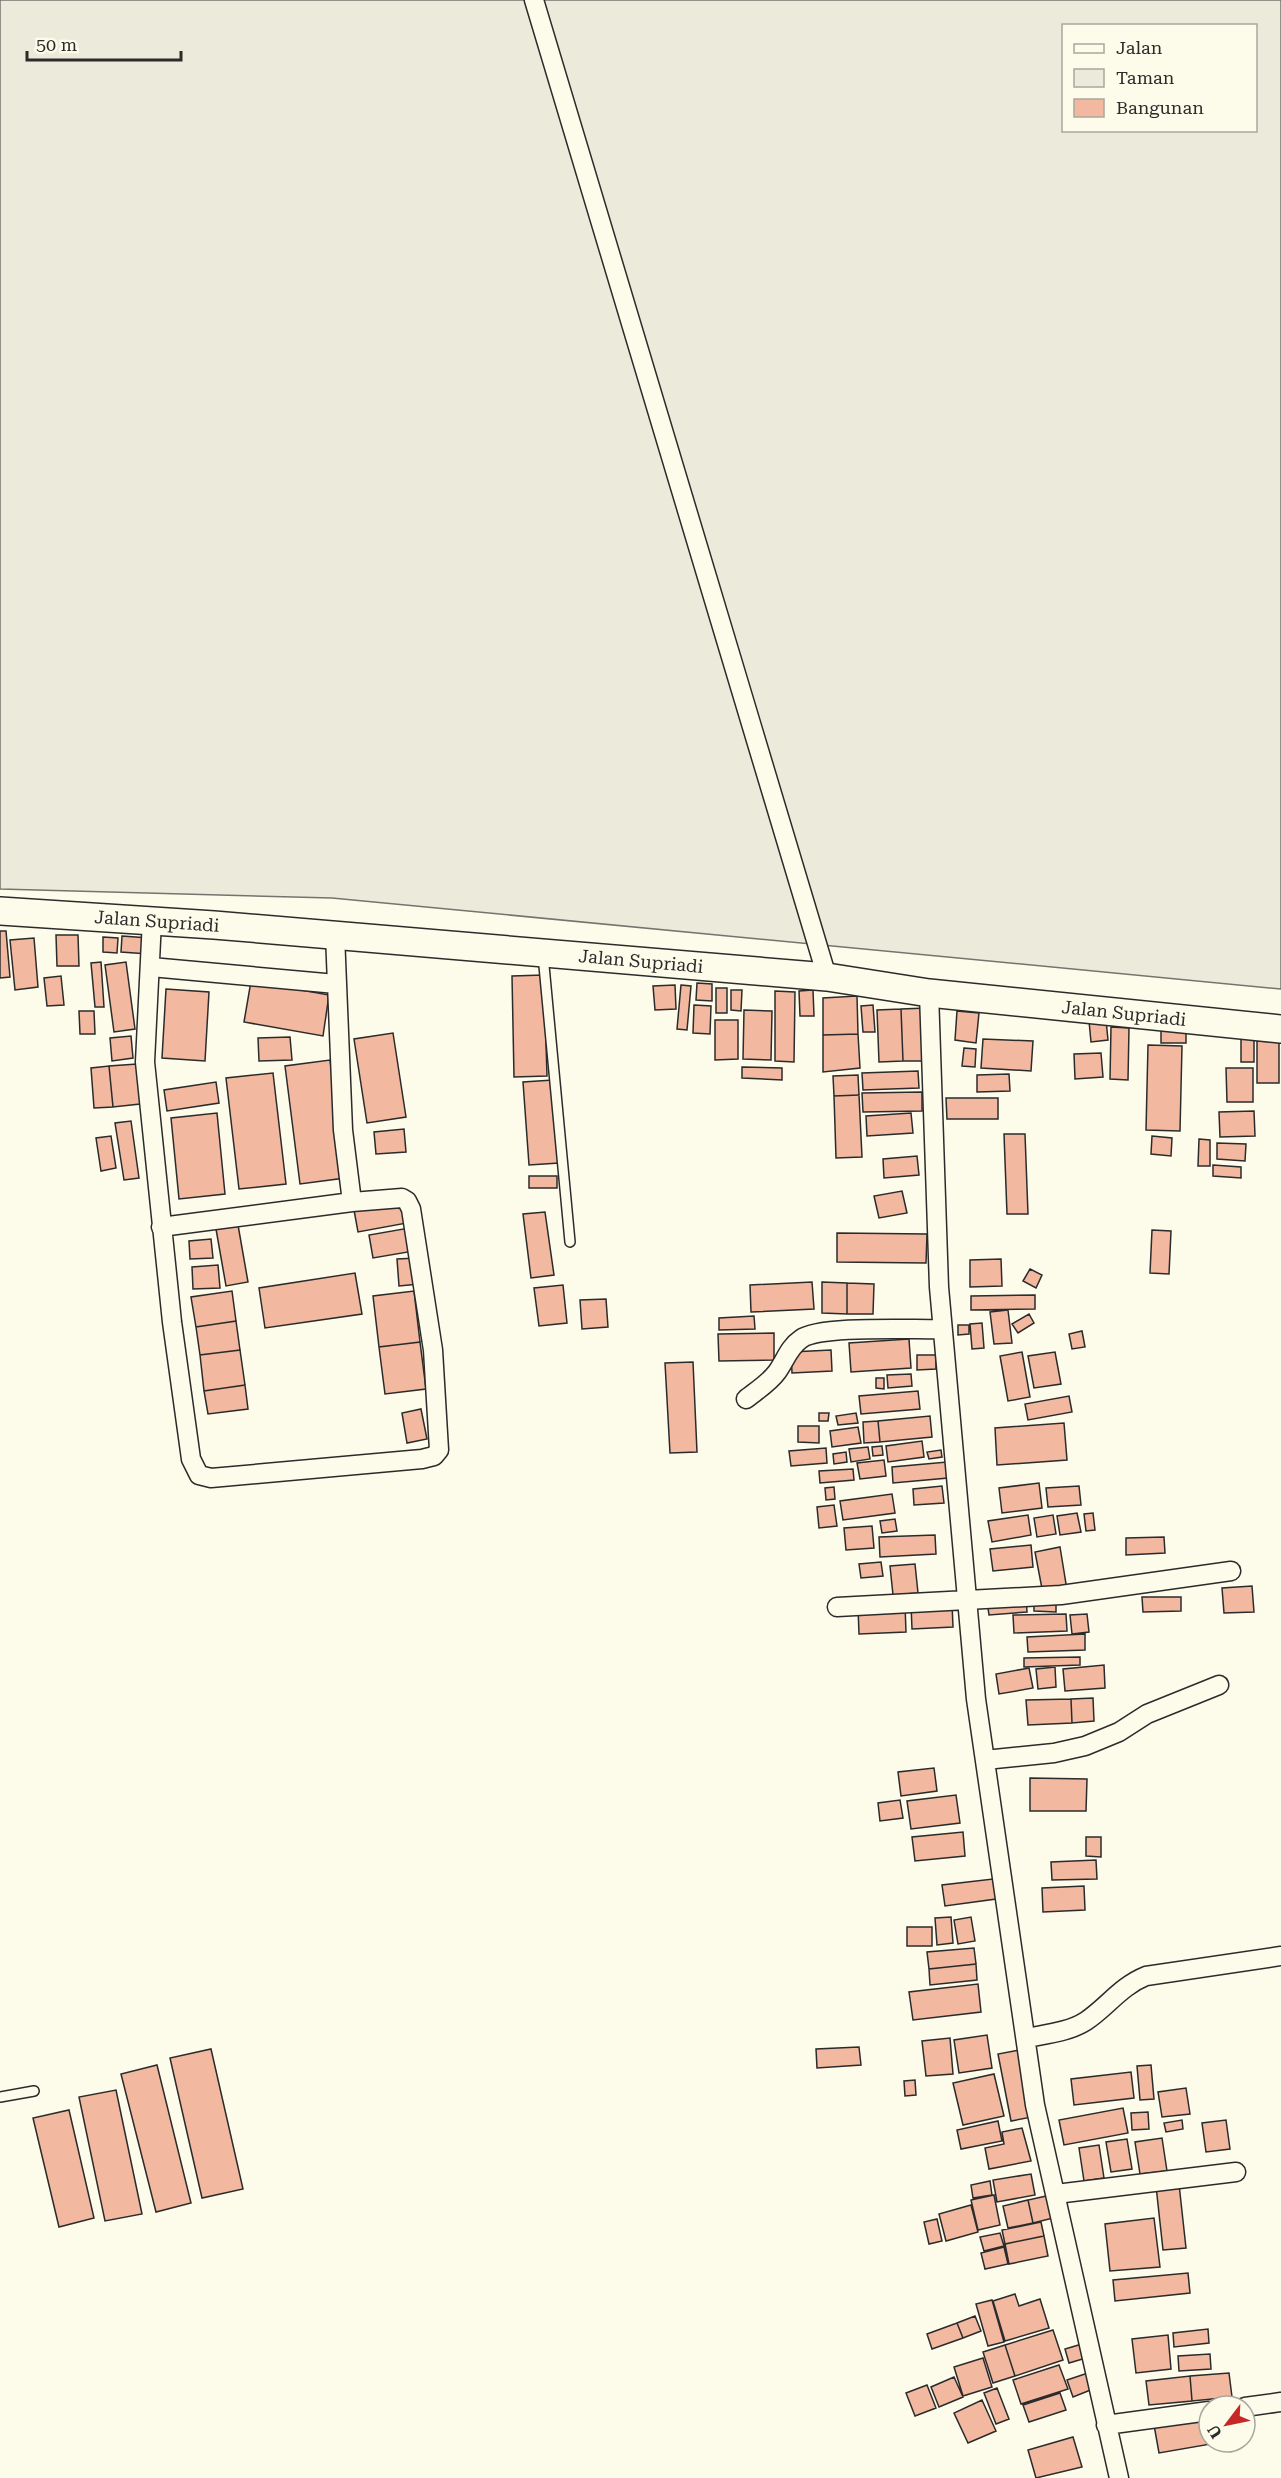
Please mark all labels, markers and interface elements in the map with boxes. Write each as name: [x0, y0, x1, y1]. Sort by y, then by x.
scale bar: [27, 24, 182, 62]
legend: [1062, 24, 1257, 132]
text: 50 m: [36, 34, 77, 55]
text: Jalan: [1116, 37, 1163, 58]
text: Taman: [1116, 67, 1175, 88]
text: Bangunan: [1116, 97, 1204, 118]
street label: Jalan Supriadi: [94, 906, 220, 936]
street label: Jalan Supriadi: [578, 945, 705, 977]
street label: Jalan Supriadi: [1061, 996, 1188, 1030]
north arrow: [1197, 2394, 1257, 2454]
text: U: [1203, 2421, 1226, 2442]

